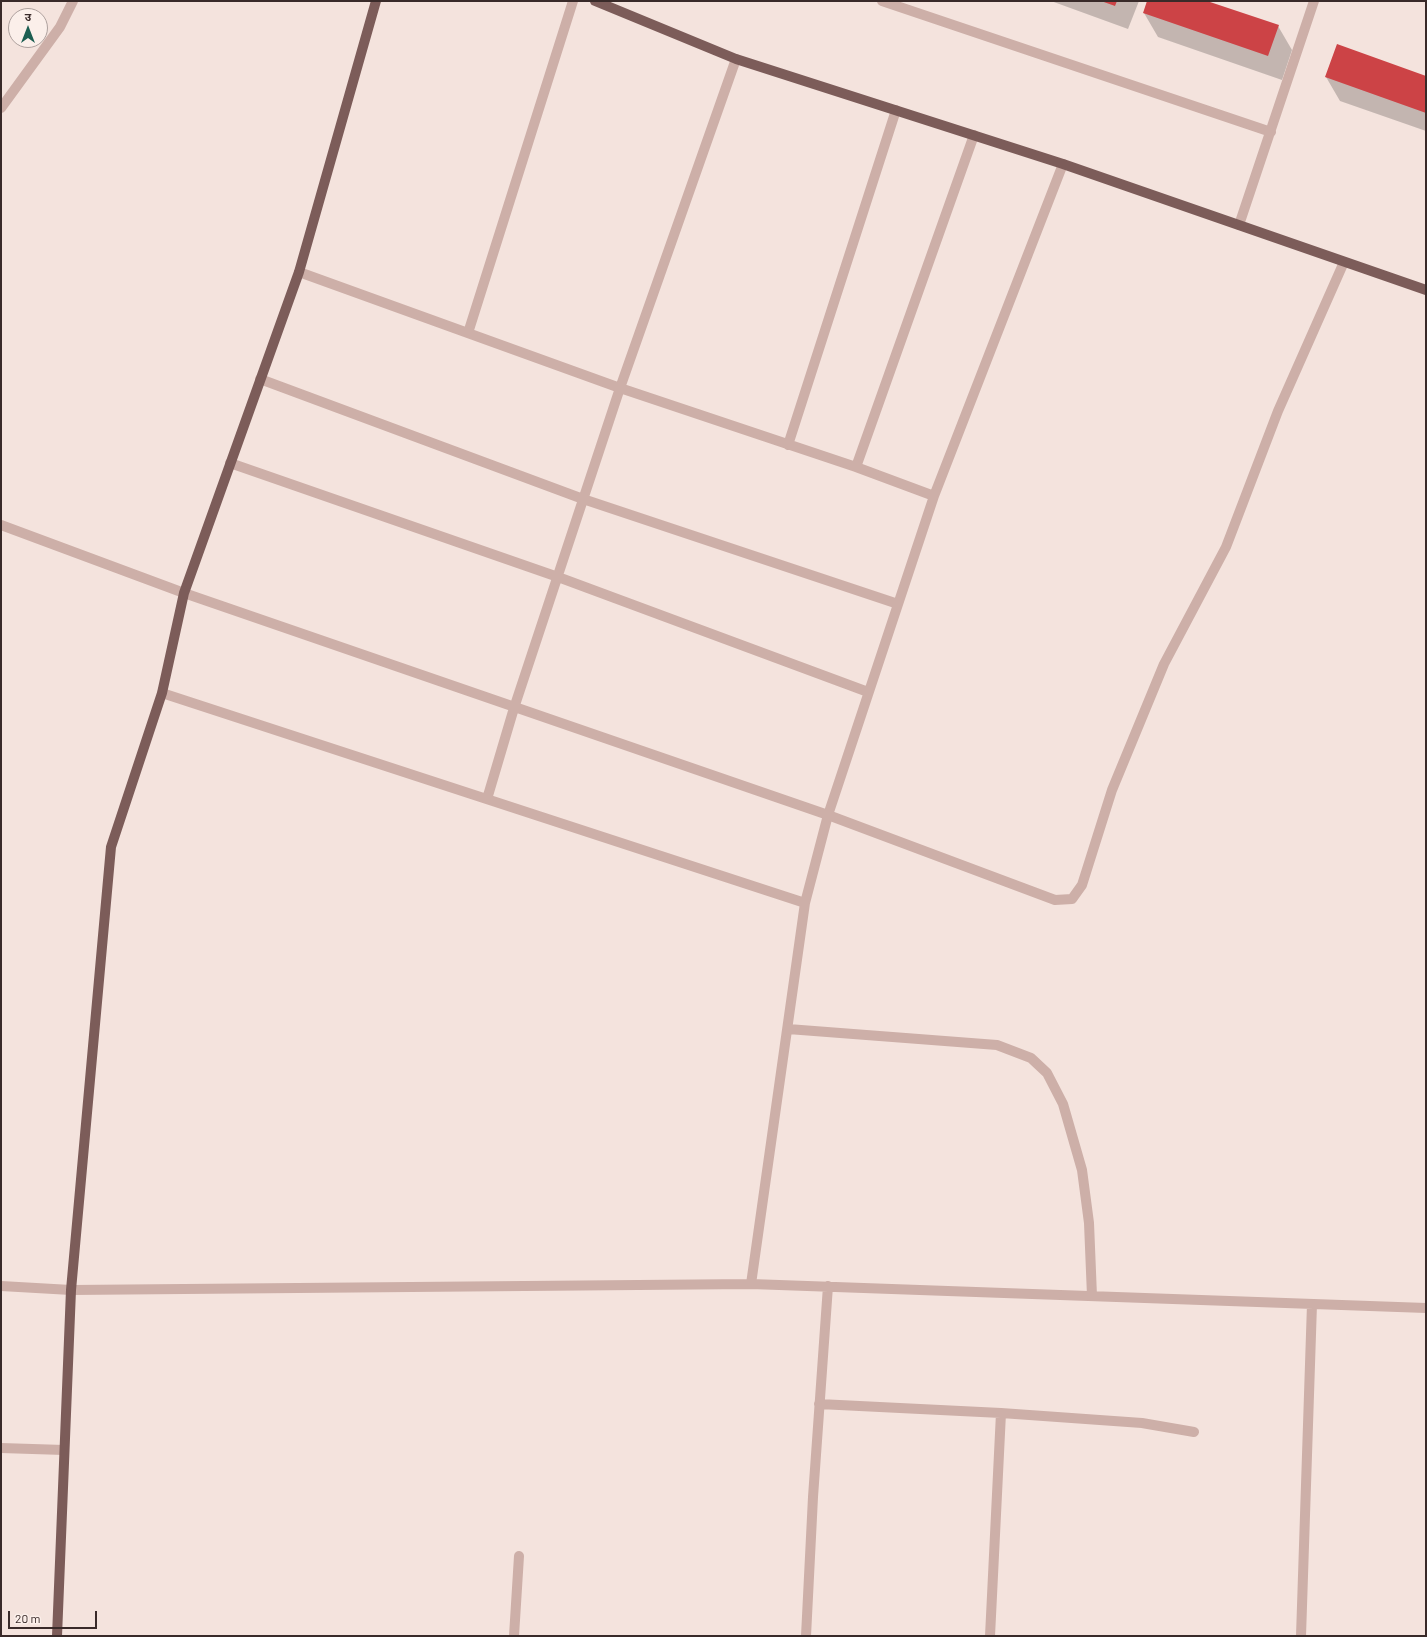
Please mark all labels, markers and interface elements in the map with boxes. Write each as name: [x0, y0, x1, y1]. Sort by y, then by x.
north arrow: [8, 8, 48, 48]
text: उ: [25, 10, 31, 23]
scale bar: [10, 1603, 99, 1629]
text: 20 m: [15, 1611, 41, 1625]

